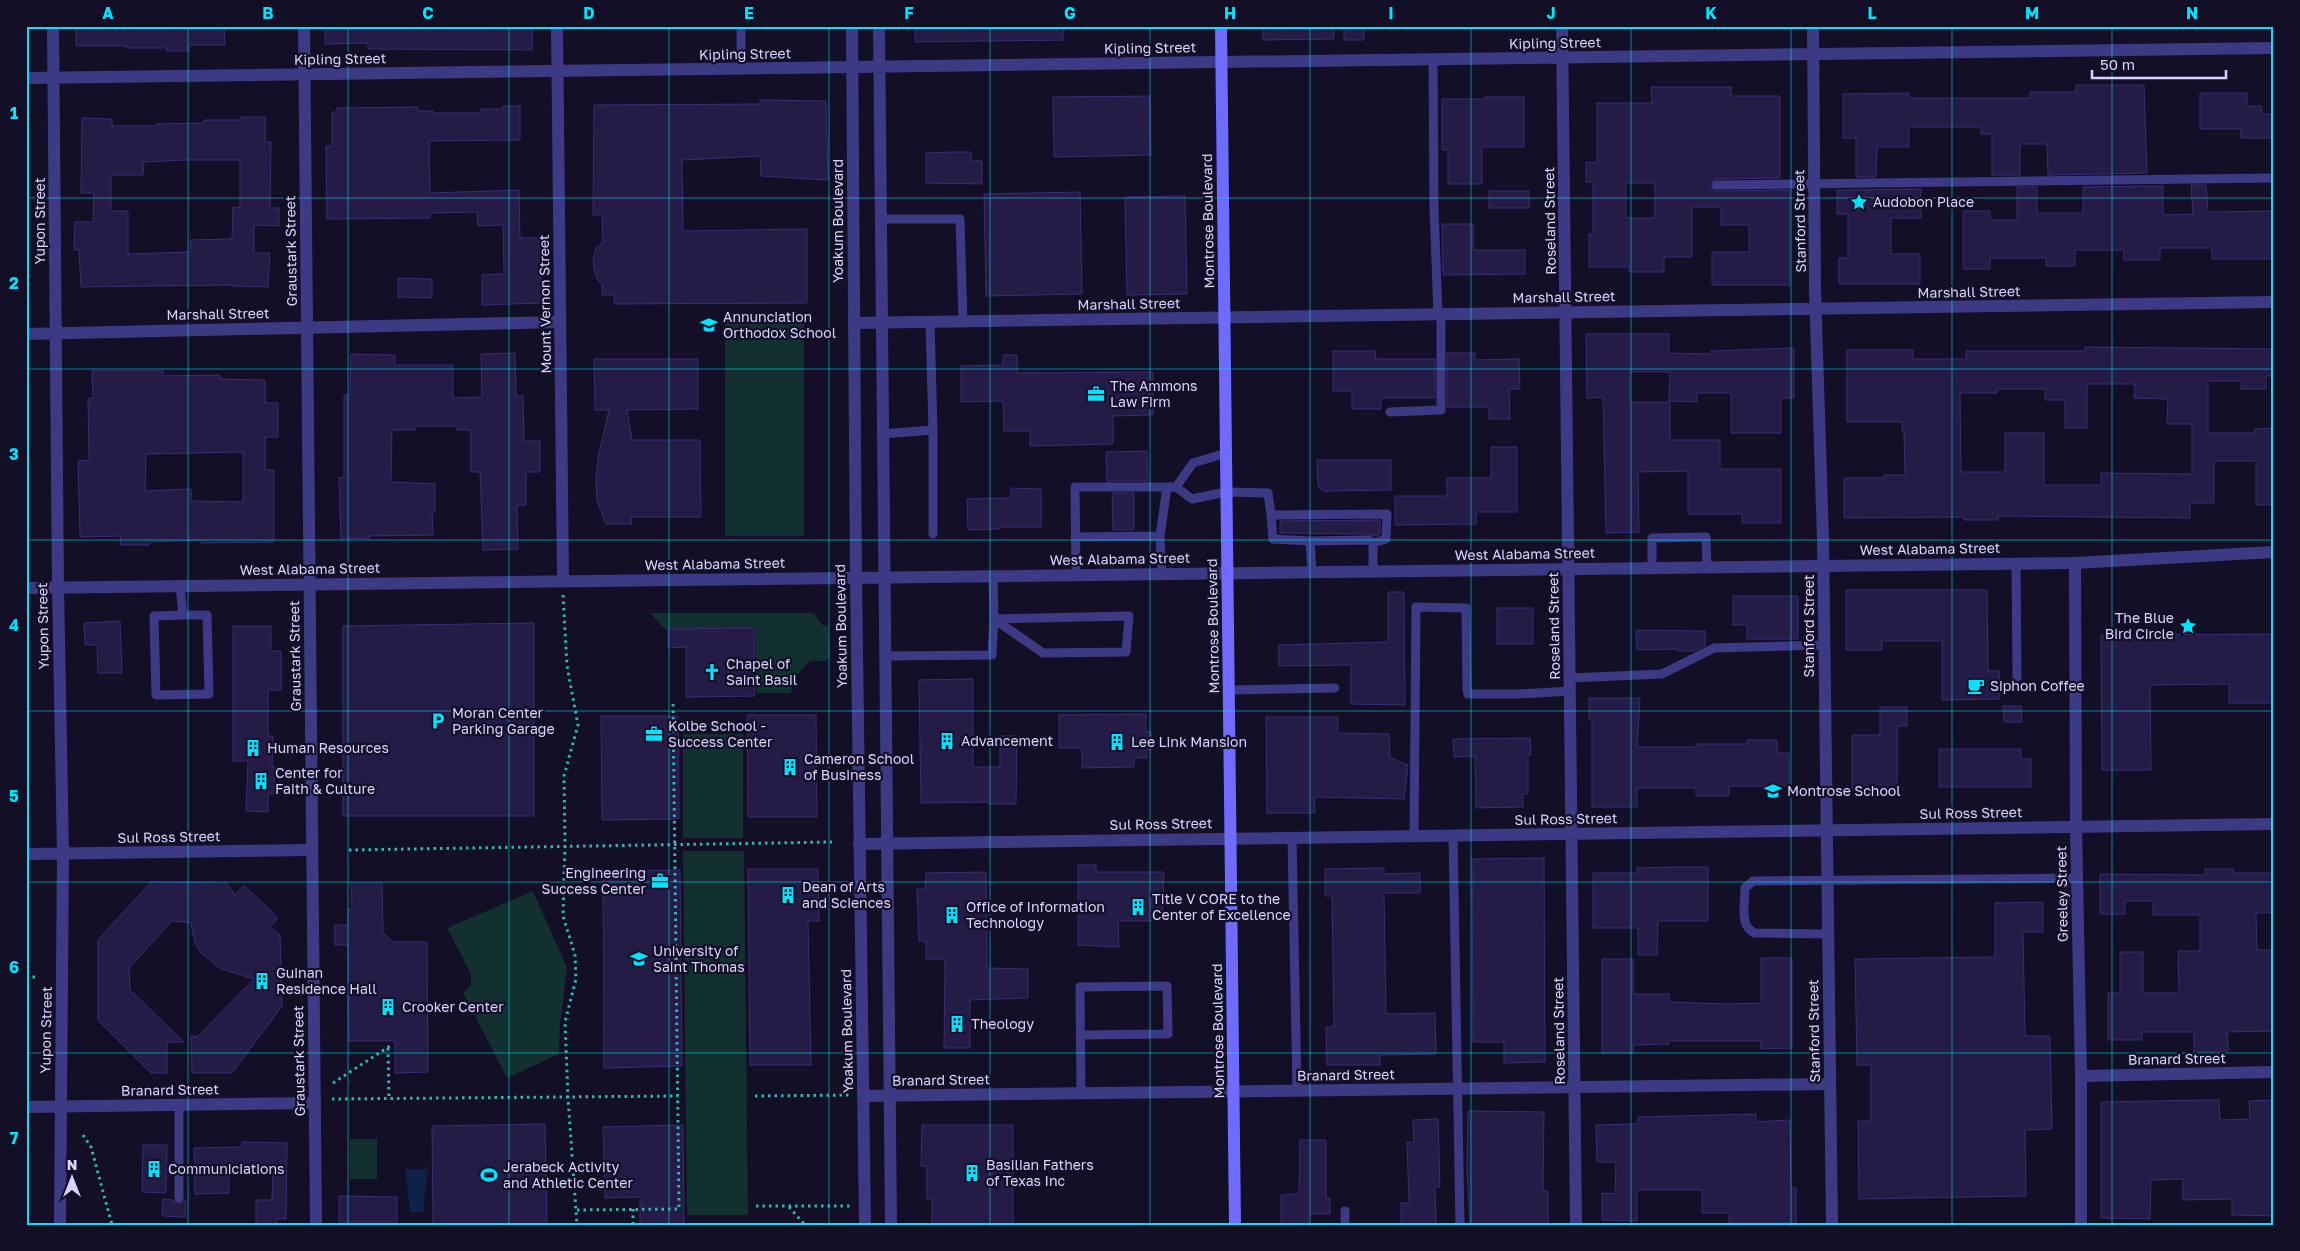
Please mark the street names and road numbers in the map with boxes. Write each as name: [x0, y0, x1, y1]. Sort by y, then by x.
street label: Kipling Street: [1509, 33, 1601, 52]
street label: Kipling Street: [1104, 38, 1196, 57]
street label: Kipling Street: [699, 44, 791, 63]
street label: Kipling Street: [294, 49, 386, 68]
street label: Montrose Boulevard: [1198, 153, 1217, 289]
street label: Yoakum Boulevard: [829, 159, 846, 283]
street label: Roseland Street: [1540, 167, 1559, 275]
street label: Stanford Street: [1790, 169, 1809, 273]
street label: Yupon Street: [31, 177, 48, 265]
street label: Graustark Street: [281, 195, 300, 307]
street label: Mount Vernon Street: [535, 234, 554, 374]
street label: Marshall Street: [1917, 282, 2021, 301]
street label: Marshall Street: [1512, 287, 1616, 306]
street label: Marshall Street: [1077, 294, 1181, 313]
street label: Marshall Street: [166, 304, 270, 323]
street label: West Alabama Street: [1859, 539, 2001, 558]
street label: West Alabama Street: [1454, 544, 1596, 563]
street label: West Alabama Street: [1049, 549, 1191, 568]
street label: West Alabama Street: [644, 554, 786, 573]
street label: Montrose Boulevard: [1203, 558, 1222, 694]
street label: West Alabama Street: [239, 559, 381, 578]
street label: Yoakum Boulevard: [831, 564, 850, 688]
street label: Roseland Street: [1544, 572, 1563, 680]
street label: Stanford Street: [1800, 574, 1817, 678]
street label: Yupon Street: [33, 582, 52, 670]
street label: Graustark Street: [285, 600, 304, 712]
street label: Sul Ross Street: [1919, 803, 2023, 822]
street label: Sul Ross Street: [1514, 809, 1618, 828]
street label: Sul Ross Street: [1109, 814, 1213, 833]
street label: Sul Ross Street: [117, 827, 221, 846]
street label: Greeley Street: [2052, 846, 2071, 942]
street label: Montrose Boulevard: [1208, 963, 1227, 1099]
street label: Yoakum Boulevard: [837, 969, 856, 1093]
street label: Roseland Street: [1549, 977, 1568, 1085]
street label: Stanford Street: [1804, 979, 1823, 1083]
street label: Yupon Street: [36, 986, 55, 1074]
street label: Graustark Street: [289, 1005, 308, 1117]
street label: Branard Street: [2128, 1049, 2226, 1068]
street label: Branard Street: [1297, 1065, 1395, 1084]
street label: Branard Street: [892, 1070, 990, 1089]
street label: Branard Street: [121, 1080, 219, 1099]

